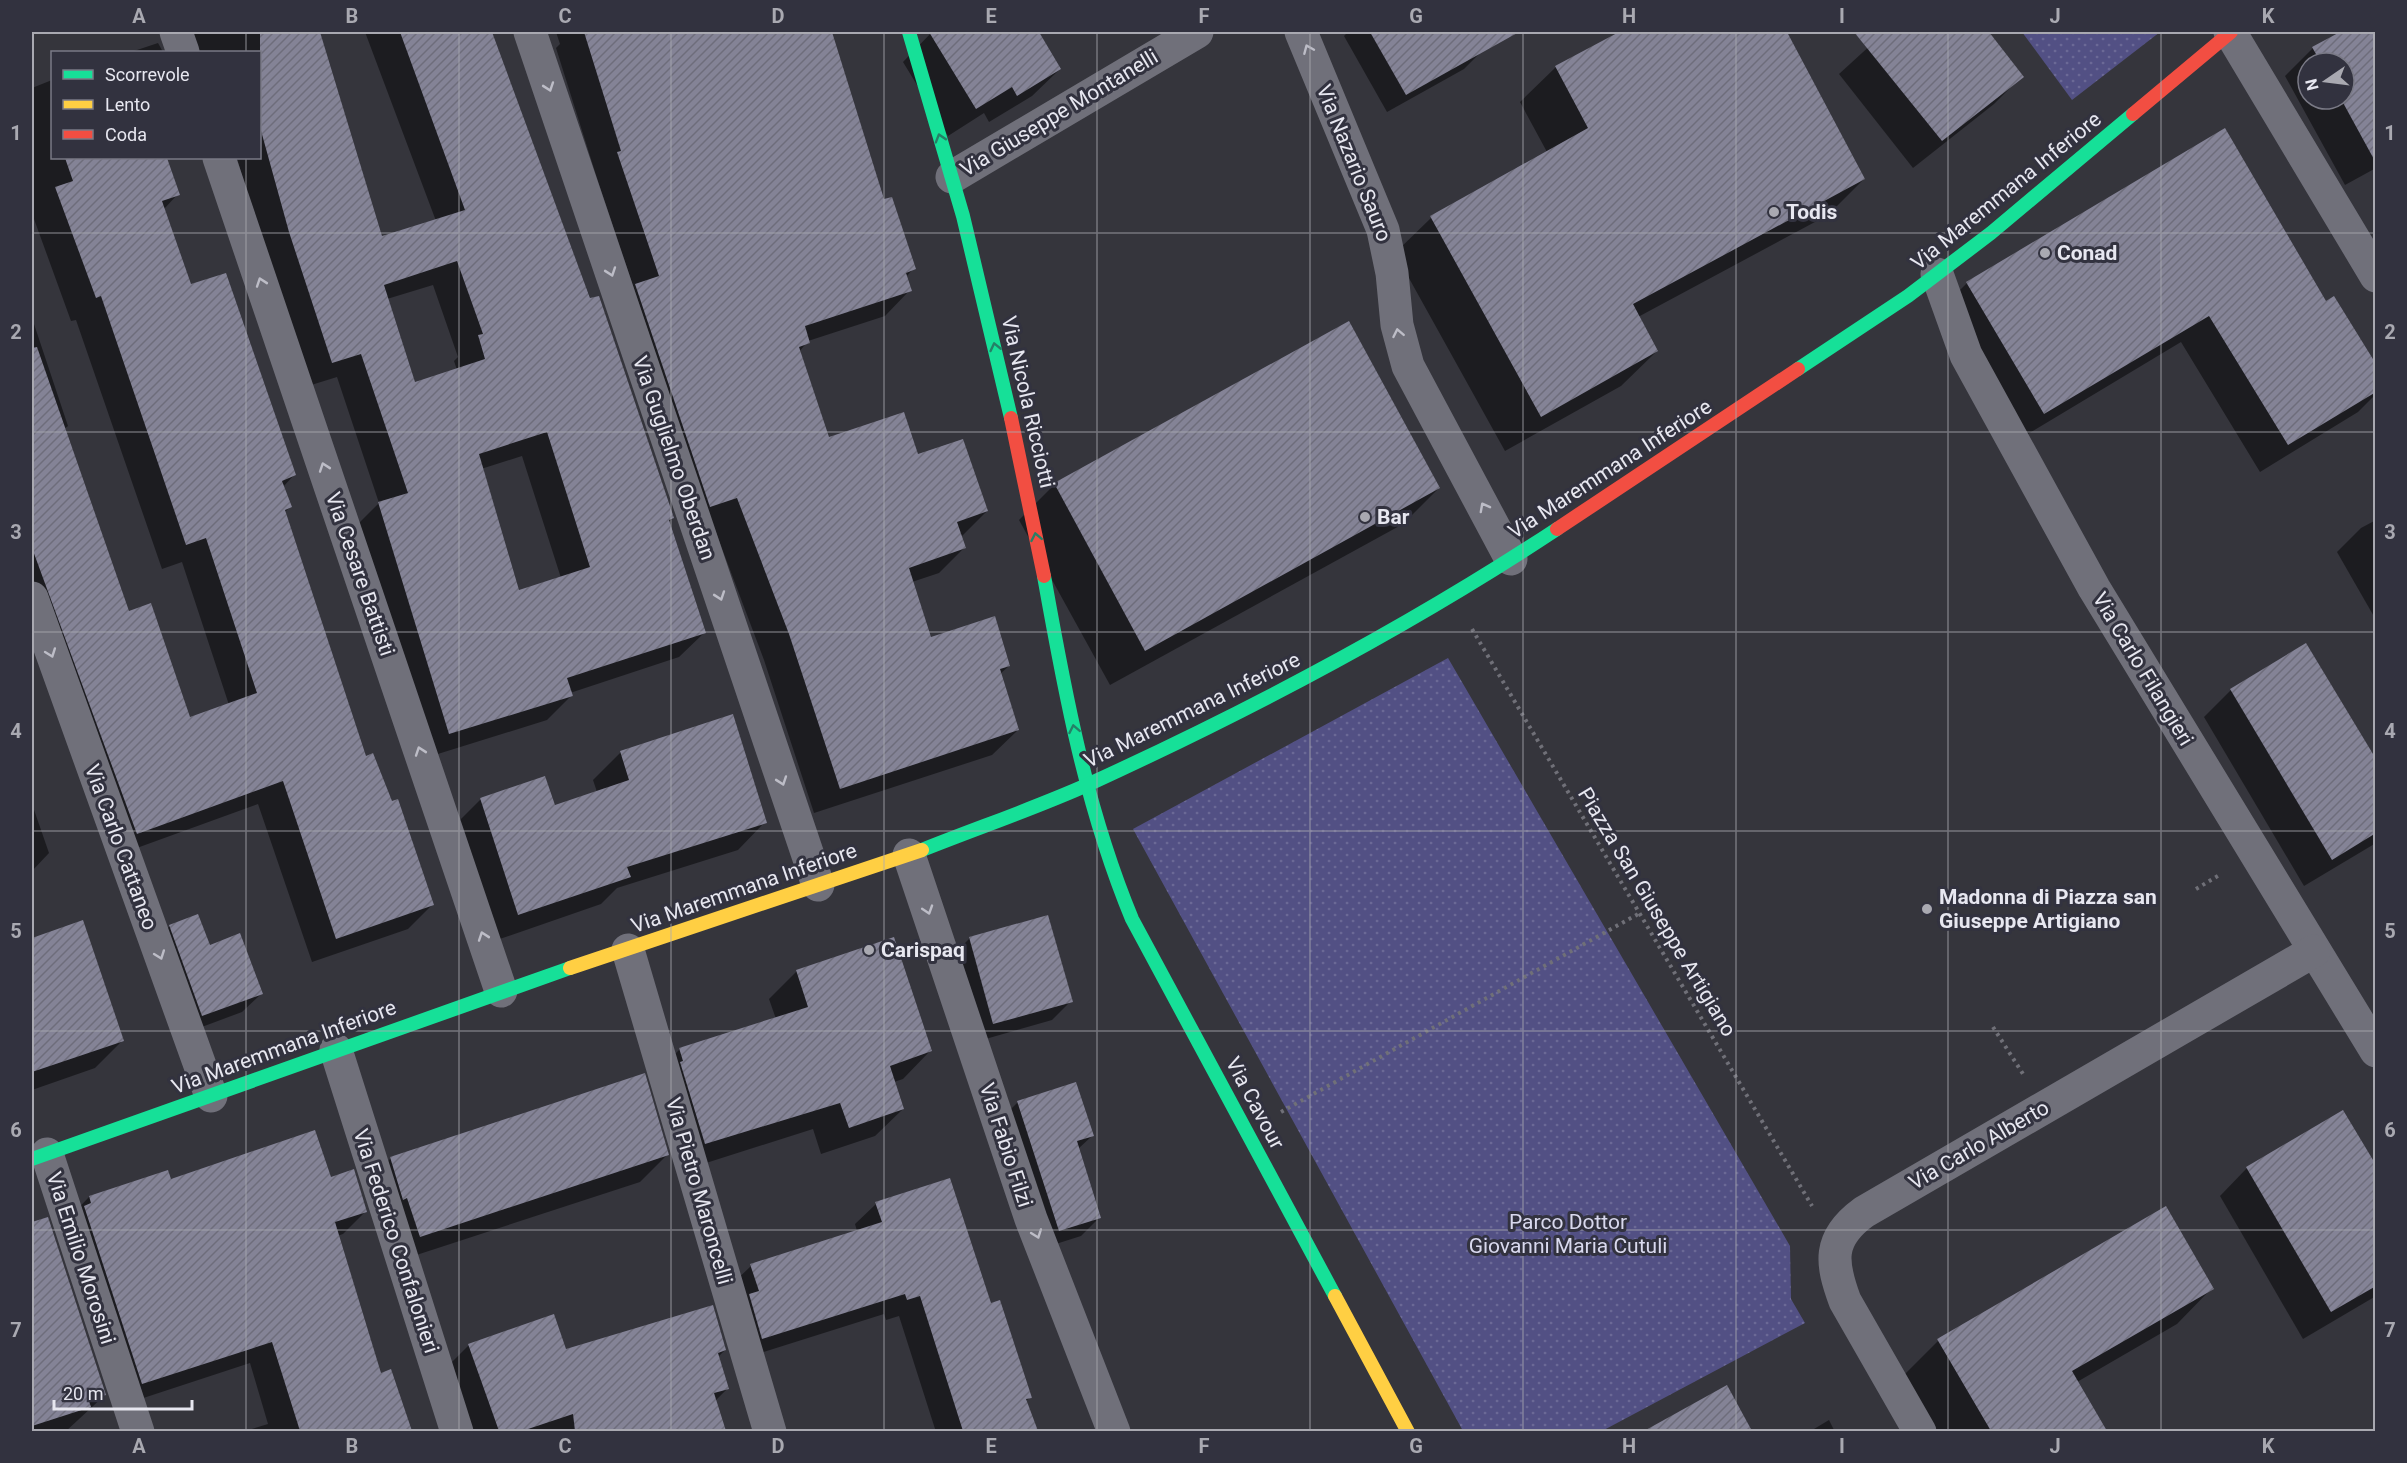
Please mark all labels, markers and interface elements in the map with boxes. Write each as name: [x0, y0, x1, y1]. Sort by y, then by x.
text: A: [132, 4, 146, 28]
text: B: [346, 4, 358, 28]
text: C: [558, 4, 572, 28]
text: D: [772, 4, 785, 28]
text: E: [985, 4, 997, 28]
text: F: [1199, 4, 1210, 28]
text: G: [1409, 4, 1423, 28]
text: H: [1622, 4, 1636, 28]
text: I: [1839, 4, 1845, 28]
text: J: [2049, 4, 2061, 28]
text: K: [2262, 4, 2275, 28]
street label: Via Giuseppe Montanelli: [956, 44, 1162, 182]
one-way arrow: [1303, 45, 1315, 56]
legend: [51, 51, 261, 159]
north arrow: [2296, 51, 2356, 111]
text: Scorrevole: [105, 64, 190, 85]
text: N: [2301, 77, 2323, 92]
one-way arrow: [542, 81, 554, 92]
street label: Via Nazario Sauro: [1312, 81, 1396, 245]
text: Lento: [105, 94, 150, 115]
street label: Via Maremmana Inferiore: [1906, 107, 2106, 275]
text: 1: [10, 121, 22, 145]
text: 1: [2384, 121, 2396, 145]
text: Coda: [105, 124, 147, 145]
one-way arrow: [935, 133, 947, 144]
place label: Todis: [1786, 200, 1837, 224]
marker: Todis: [1767, 205, 1781, 219]
place label: Conad: [2057, 241, 2117, 265]
marker: Conad: [2038, 246, 2052, 260]
one-way arrow: [604, 266, 617, 277]
one-way arrow: [256, 277, 269, 288]
street label: Via Nicola Ricciotti: [997, 314, 1059, 490]
text: 2: [10, 320, 22, 344]
text: 2: [2384, 320, 2396, 344]
one-way arrow: [1392, 328, 1405, 338]
one-way arrow: [989, 342, 1002, 352]
street label: Via Guglielmo Oberdan: [628, 353, 720, 563]
street label: Via Maremmana Inferiore: [1504, 394, 1716, 544]
one-way arrow: [318, 462, 331, 473]
street label: Via Cesare Battisti: [321, 489, 399, 659]
one-way arrow: [1480, 503, 1491, 514]
place label: Bar: [1377, 505, 1410, 529]
marker: Bar: [1358, 510, 1372, 524]
text: 3: [10, 520, 22, 544]
text: 3: [2384, 520, 2396, 544]
one-way arrow: [1030, 532, 1043, 542]
street label: Via Carlo Filangieri: [2088, 588, 2198, 750]
one-way arrow: [713, 590, 726, 601]
street label: Via Maremmana Inferiore: [1080, 647, 1304, 773]
one-way arrow: [44, 648, 57, 658]
text: 4: [10, 719, 22, 743]
text: 4: [2384, 719, 2396, 743]
one-way arrow: [1068, 724, 1081, 734]
one-way arrow: [415, 746, 428, 757]
street label: Via Carlo Cattaneo: [80, 761, 162, 933]
one-way arrow: [775, 775, 788, 786]
street label: Piazza San Giuseppe Artigiano: [1573, 783, 1741, 1041]
street label: Via Maremmana Inferiore: [628, 838, 860, 938]
place label: Madonna di Piazza san Giuseppe Artigiano: [1939, 885, 2157, 933]
marker: Madonna di Piazza san Giuseppe Artigiano: [1920, 902, 1934, 916]
one-way arrow: [920, 904, 933, 915]
text: 5: [10, 919, 22, 943]
text: 5: [2384, 919, 2396, 943]
one-way arrow: [477, 931, 490, 942]
place label: Carispaq: [881, 938, 965, 962]
marker: Carispaq: [862, 943, 876, 957]
one-way arrow: [153, 949, 166, 960]
street label: Via Maremmana Inferiore: [168, 995, 400, 1099]
street label: Via Cavour: [1221, 1053, 1289, 1153]
street label: Via Fabio Filzi: [975, 1080, 1037, 1210]
street label: Via Pietro Maroncelli: [661, 1095, 737, 1287]
street label: Via Carlo Alberto: [1905, 1095, 2053, 1195]
text: 6: [10, 1118, 22, 1142]
text: 6: [2384, 1118, 2396, 1142]
street label: Via Federico Confalonieri: [348, 1126, 444, 1356]
street label: Via Emilio Morosini: [42, 1169, 120, 1347]
park label: Parco Dottor Giovanni Maria Cutuli: [1469, 1210, 1667, 1258]
one-way arrow: [1029, 1228, 1042, 1239]
text: 7: [10, 1318, 22, 1342]
text: 7: [2384, 1318, 2396, 1342]
scale bar: [54, 1373, 192, 1411]
text: 20 m: [63, 1383, 103, 1404]
text: A: [132, 1434, 146, 1458]
text: B: [346, 1434, 358, 1458]
text: C: [558, 1434, 572, 1458]
text: D: [772, 1434, 785, 1458]
text: E: [985, 1434, 997, 1458]
text: F: [1199, 1434, 1210, 1458]
text: G: [1409, 1434, 1423, 1458]
text: H: [1622, 1434, 1636, 1458]
text: I: [1839, 1434, 1845, 1458]
text: J: [2049, 1434, 2061, 1458]
text: K: [2262, 1434, 2275, 1458]

